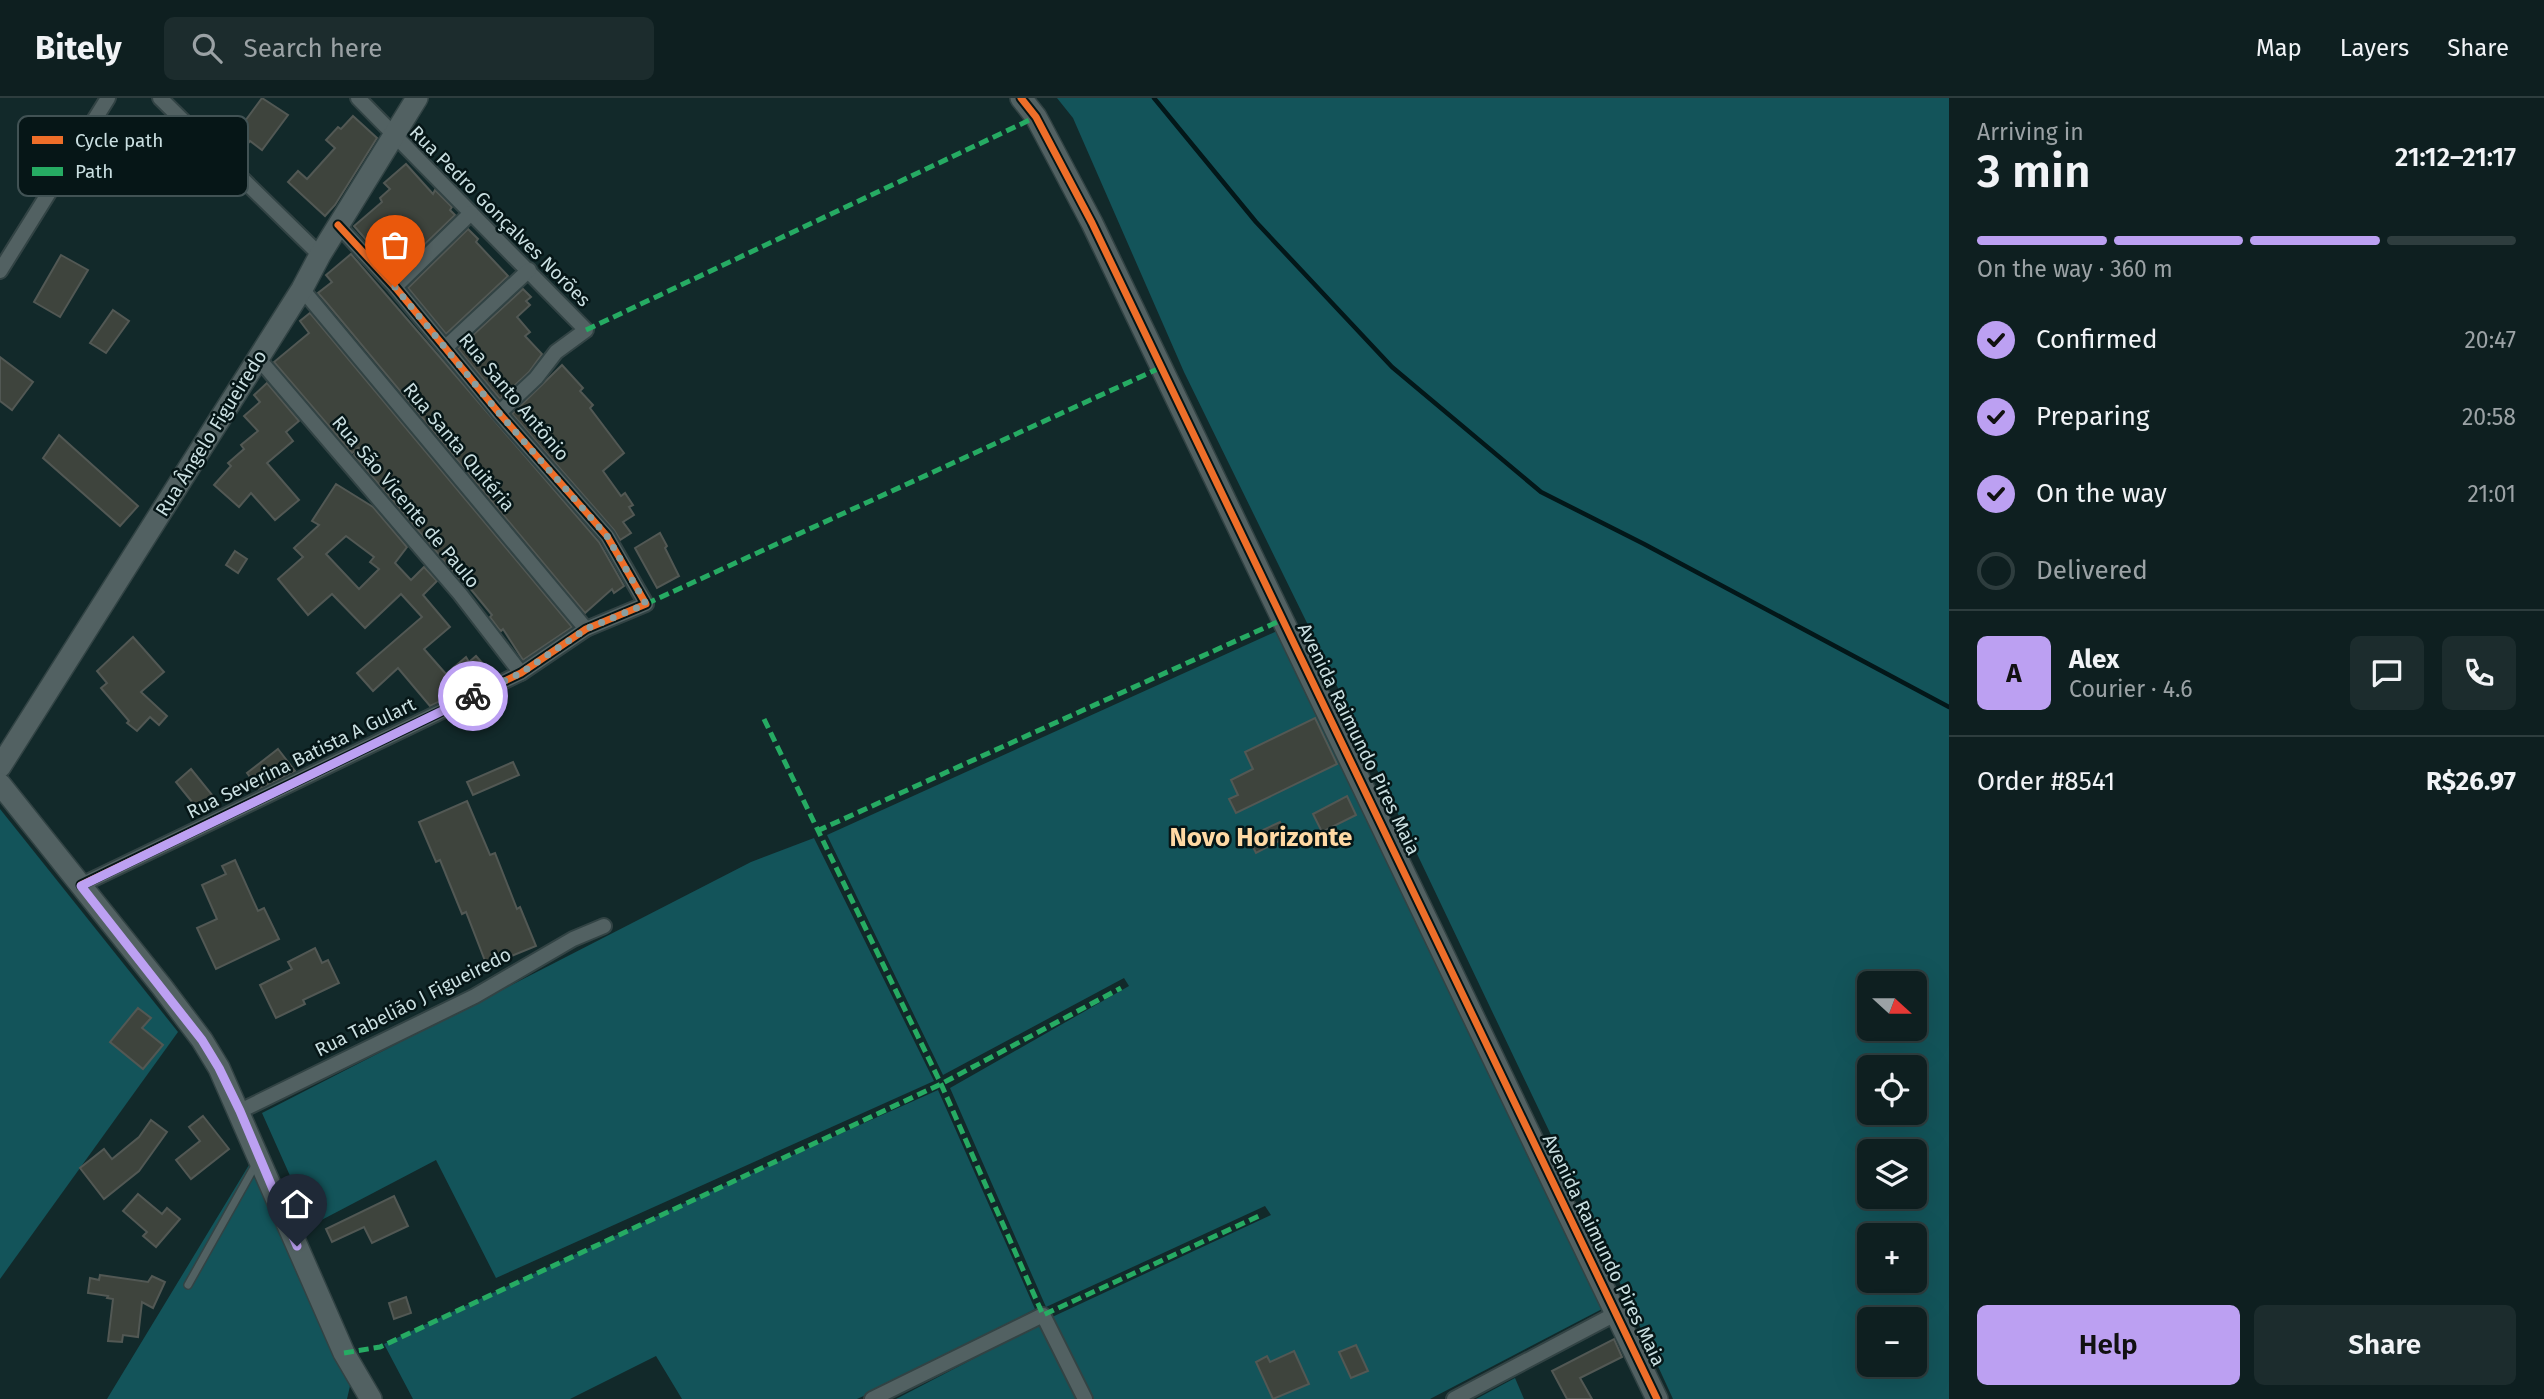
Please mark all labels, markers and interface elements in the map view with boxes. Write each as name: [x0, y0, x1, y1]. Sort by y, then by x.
search box: [164, 17, 654, 80]
text: Bitely: [35, 28, 122, 68]
icon: search: [188, 29, 226, 67]
text: Search here: [244, 33, 382, 64]
text: Map: [2256, 34, 2302, 62]
text: Layers: [2340, 34, 2409, 62]
text: Share: [2447, 34, 2509, 62]
legend: [18, 116, 248, 196]
text: Arriving in: [1977, 118, 2084, 146]
street label: Rua Pedro Gonçalves Norões: [405, 121, 595, 311]
text: Cycle path: [75, 129, 163, 152]
text: 21:12–21:17: [2395, 142, 2516, 173]
text: 3 min: [1977, 144, 2091, 199]
text: Path: [75, 160, 113, 183]
pin: [365, 215, 425, 287]
icon: bag: [376, 226, 414, 264]
text: On the way · 360 m: [1977, 255, 2173, 283]
icon: check: [1977, 321, 2015, 359]
text: Confirmed: [2036, 324, 2157, 355]
text: 20:47: [2464, 326, 2516, 354]
street label: Rua Santo Antônio: [454, 328, 574, 466]
street label: Rua Ângelo Figueiredo: [150, 346, 272, 520]
street label: Rua Santa Quitéria: [398, 378, 520, 516]
icon: check: [1977, 398, 2015, 436]
text: Preparing: [2036, 401, 2149, 432]
text: 20:58: [2462, 403, 2516, 431]
street label: Rua São Vicente de Paulo: [327, 411, 485, 593]
icon: check: [1977, 475, 2015, 513]
text: On the way: [2036, 478, 2167, 509]
text: 21:01: [2467, 480, 2516, 508]
text: Delivered: [2036, 555, 2148, 586]
street label: Avenida Raimundo Pires Maia: [1293, 619, 1425, 859]
button: chat: [2350, 636, 2424, 710]
button: phone: [2442, 636, 2516, 710]
text: Alex: [2069, 644, 2119, 675]
text: A: [2006, 658, 2022, 689]
courier: [438, 661, 508, 731]
text: Courier · 4.6: [2069, 675, 2193, 703]
icon: bike: [454, 677, 492, 715]
street label: Rua Severina Batista A Gulart: [183, 692, 419, 823]
text: Order #8541: [1977, 766, 2115, 797]
text: R$26.97: [2426, 766, 2516, 797]
district label: Novo Horizonte: [1170, 822, 1352, 853]
street label: Rua Tabelião J Figueiredo: [311, 942, 515, 1062]
north arrow: [1857, 971, 1927, 1041]
map controls: [1857, 971, 1927, 1377]
button: locate: [1857, 1055, 1927, 1125]
street label: Avenida Raimundo Pires Maia: [1538, 1130, 1670, 1370]
button: layers: [1857, 1139, 1927, 1209]
pin: [267, 1174, 327, 1246]
icon: home: [278, 1185, 316, 1223]
button: +: [1857, 1223, 1927, 1293]
button: Help: [1977, 1305, 2240, 1385]
button: Share: [2254, 1305, 2516, 1385]
button: −: [1857, 1307, 1927, 1377]

